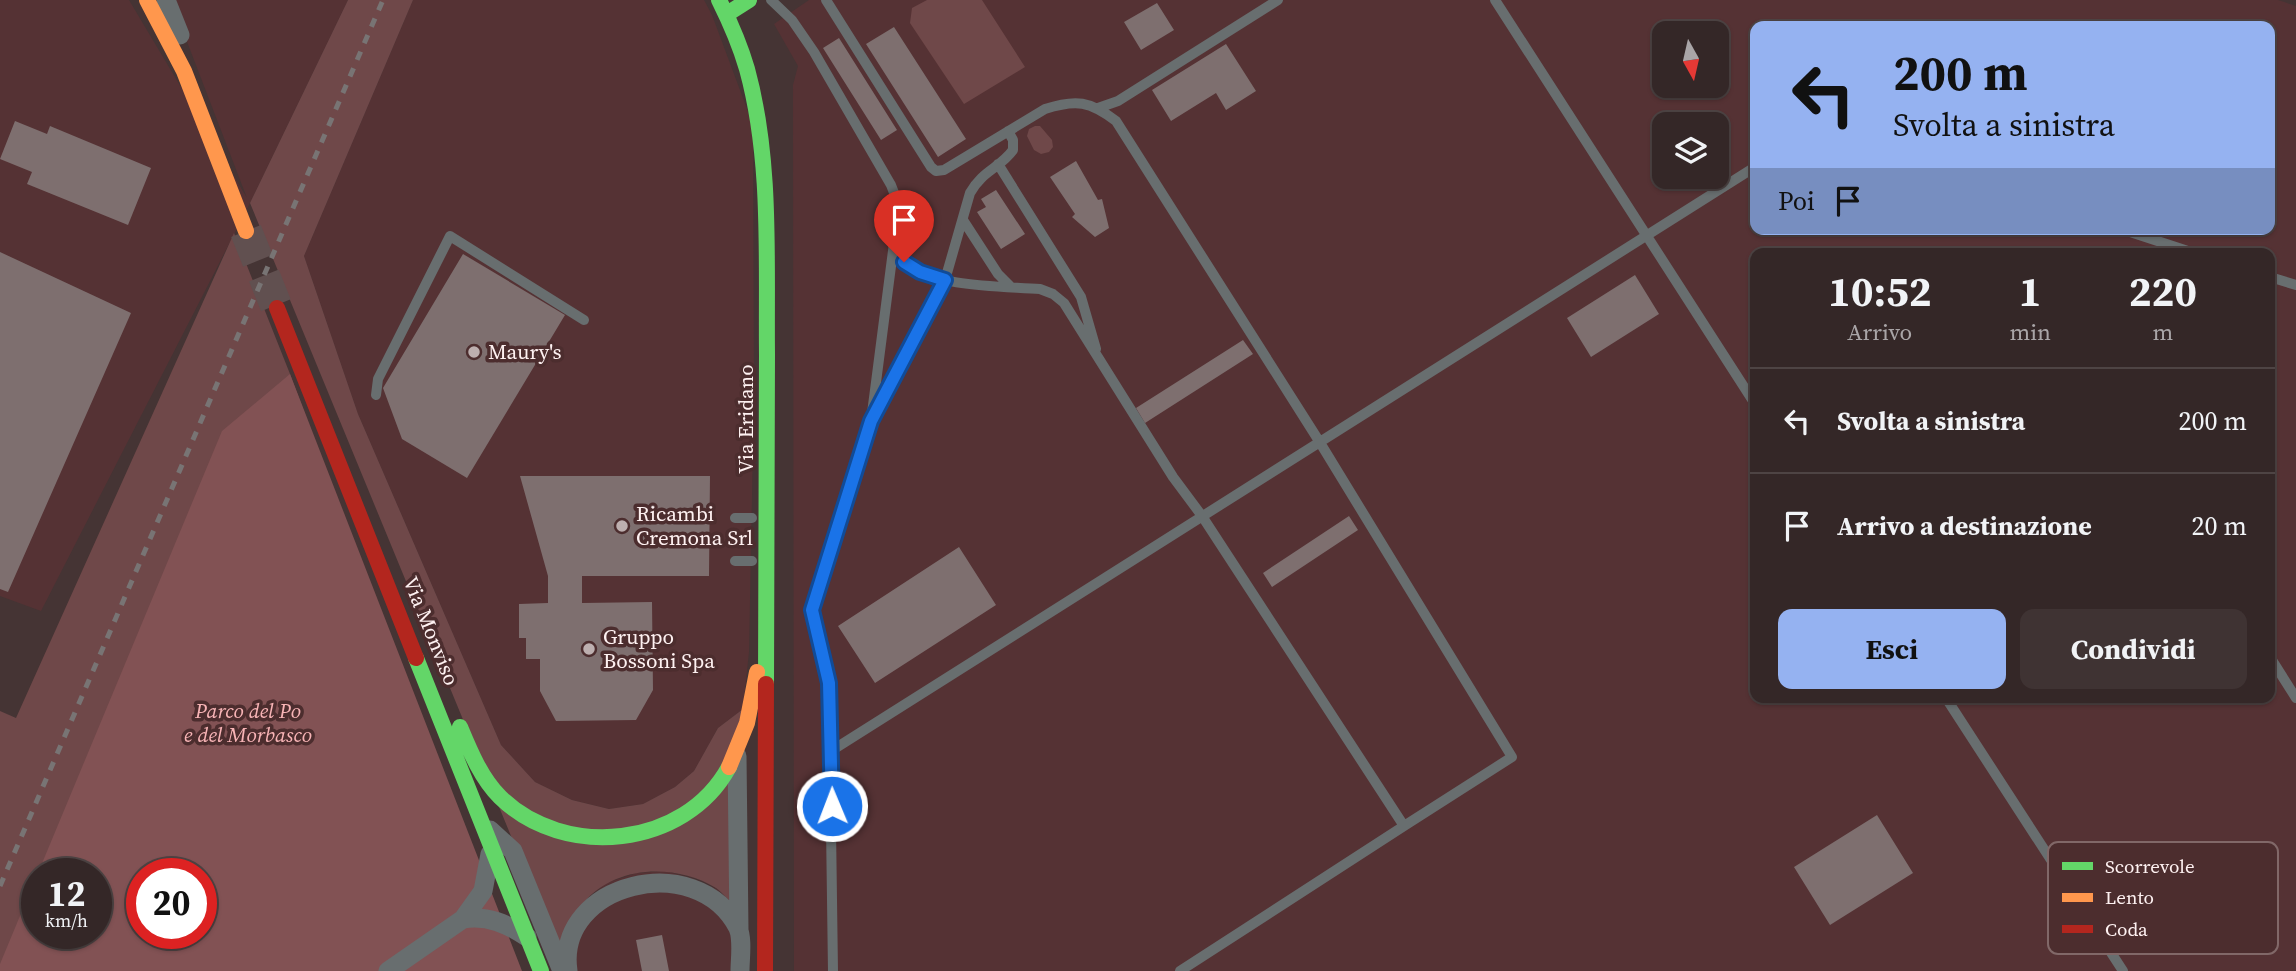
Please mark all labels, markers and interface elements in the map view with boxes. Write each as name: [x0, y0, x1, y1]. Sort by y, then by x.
north arrow: [1652, 21, 1729, 98]
map controls: [1652, 21, 1729, 189]
text: 200 m: [1893, 39, 2028, 106]
icon: left: [1778, 49, 1869, 140]
text: Svolta a sinistra: [1893, 103, 2115, 147]
button: layers: [1652, 112, 1729, 189]
icon: arrive: [1829, 182, 1867, 220]
text: Poi: [1778, 183, 1815, 219]
pin: [874, 190, 934, 262]
icon: arrive: [885, 201, 923, 239]
text: 10:52: [1828, 262, 1932, 320]
text: 1: [2019, 262, 2042, 320]
text: 220: [2129, 262, 2197, 320]
text: Arrivo: [1847, 316, 1912, 348]
text: min: [2009, 316, 2051, 348]
text: m: [2153, 316, 2173, 348]
place label: Maury's: [488, 337, 562, 366]
marker: Maury's: [466, 344, 482, 360]
street label: Via Eridano: [731, 364, 760, 474]
icon: left: [1778, 402, 1816, 440]
text: Svolta a sinistra: [1837, 403, 2025, 439]
text: 200 m: [2179, 403, 2247, 439]
place label: Ricambi Cremona Srl: [636, 499, 753, 552]
icon: arrive: [1778, 507, 1816, 545]
text: Arrivo a destinazione: [1837, 508, 2092, 544]
text: 20 m: [2192, 508, 2247, 544]
marker: Ricambi Cremona Srl: [614, 518, 630, 534]
street label: Via Monviso: [396, 572, 466, 690]
button: Esci: [1778, 609, 2006, 689]
button: Condividi: [2020, 609, 2247, 689]
place label: Gruppo Bossoni Spa: [603, 622, 715, 675]
marker: Gruppo Bossoni Spa: [581, 641, 597, 657]
park label: Parco del Po e del Morbasco: [184, 696, 312, 749]
position arrow: [795, 769, 869, 843]
legend: [2048, 842, 2278, 954]
text: Scorrevole: [2105, 853, 2195, 879]
speed limit sign: 20: [126, 858, 217, 949]
text: 12: [48, 870, 85, 918]
text: Lento: [2105, 884, 2154, 910]
text: km/h: [45, 908, 88, 933]
text: Coda: [2105, 916, 2148, 942]

